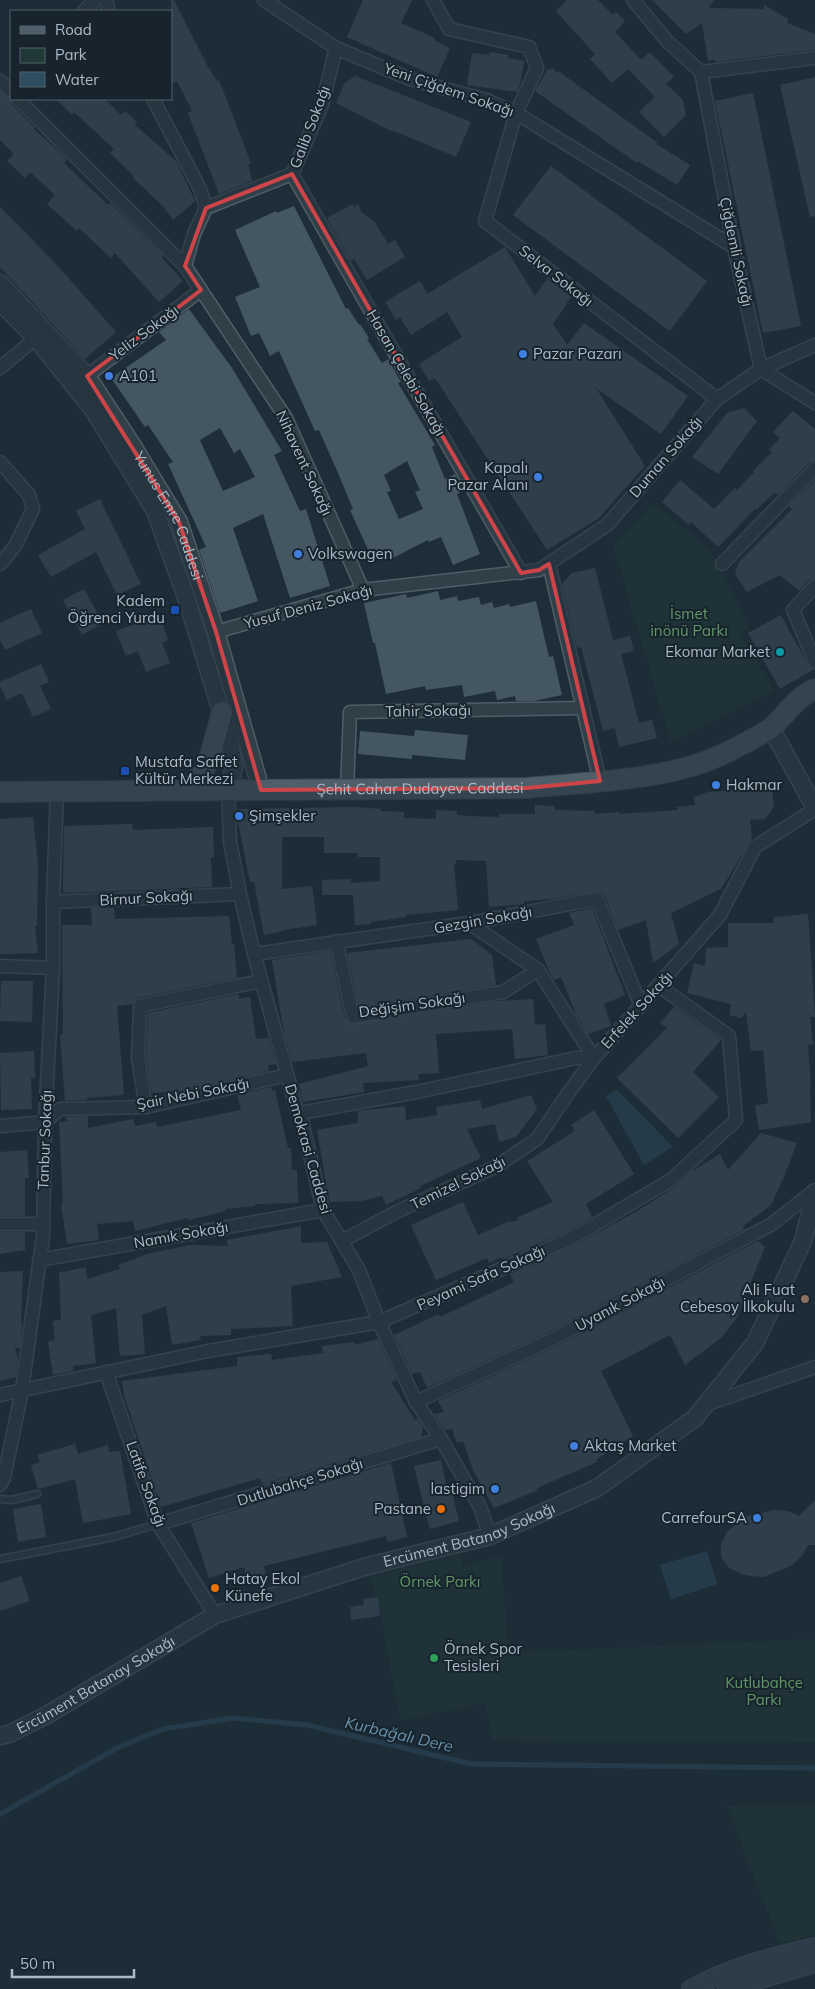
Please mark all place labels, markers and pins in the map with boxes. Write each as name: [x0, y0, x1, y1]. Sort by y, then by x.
place label: Pazar Pazarı: [533, 344, 622, 363]
marker: Pazar Pazarı: [517, 348, 529, 360]
place label: A101: [119, 366, 157, 385]
marker: A101: [103, 370, 115, 382]
place label: Kapalı Pazar Alanı: [448, 458, 528, 494]
marker: Kapalı Pazar Alanı: [532, 471, 544, 483]
place label: Volkswagen: [308, 544, 392, 563]
marker: Volkswagen: [292, 548, 304, 560]
place label: Kadem Öğrenci Yurdu: [67, 591, 165, 627]
marker: Kadem Öğrenci Yurdu: [169, 604, 181, 616]
place label: Ekomar Market: [665, 642, 770, 661]
marker: Ekomar Market: [774, 646, 786, 658]
place label: Mustafa Saffet Kültür Merkezi: [135, 752, 238, 788]
marker: Mustafa Saffet Kültür Merkezi: [119, 765, 131, 777]
place label: Hakmar: [726, 775, 782, 794]
marker: Hakmar: [710, 779, 722, 791]
place label: Şimşekler: [249, 806, 316, 825]
marker: Şimşekler: [233, 810, 245, 822]
place label: Ali Fuat Cebesoy İlkokulu: [680, 1280, 795, 1316]
marker: Ali Fuat Cebesoy İlkokulu: [799, 1293, 811, 1305]
place label: Aktaş Market: [584, 1436, 676, 1455]
marker: Aktaş Market: [568, 1440, 580, 1452]
place label: lastigim: [430, 1479, 485, 1498]
marker: lastigim: [489, 1483, 501, 1495]
place label: Pastane: [374, 1499, 431, 1518]
marker: Pastane: [435, 1503, 447, 1515]
place label: CarrefourSA: [661, 1508, 747, 1527]
marker: CarrefourSA: [751, 1512, 763, 1524]
place label: Hatay Ekol Künefe: [225, 1569, 300, 1605]
marker: Hatay Ekol Künefe: [209, 1582, 221, 1594]
place label: Örnek Spor Tesisleri: [444, 1639, 523, 1675]
marker: Örnek Spor Tesisleri: [428, 1652, 440, 1664]

